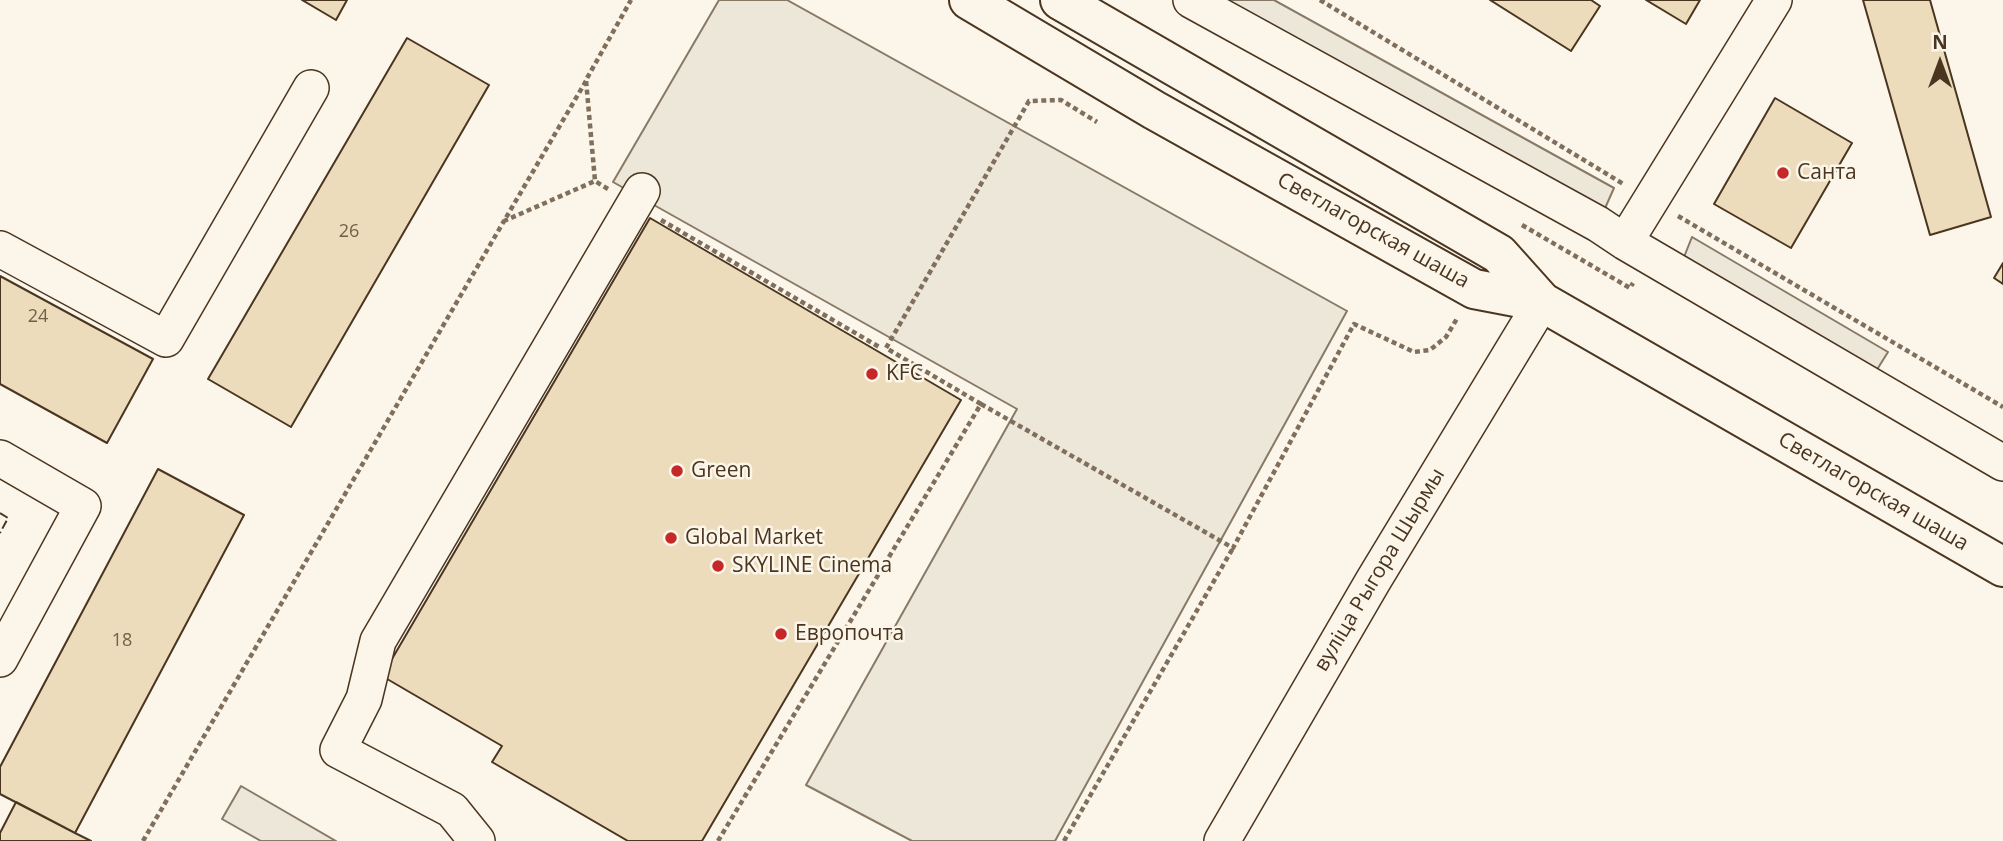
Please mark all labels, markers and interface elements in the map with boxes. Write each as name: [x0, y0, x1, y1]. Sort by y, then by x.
north arrow: [1905, 28, 1975, 98]
text: N: [1932, 29, 1948, 55]
place label: Санта: [1797, 160, 1857, 186]
marker: Санта: [1775, 165, 1791, 181]
street label: Светлагорская шаша: [1273, 168, 1473, 294]
house number: 26: [339, 221, 359, 243]
house number: 24: [28, 306, 48, 328]
place label: KFC: [886, 361, 923, 387]
marker: KFC: [864, 366, 880, 382]
street label: Светлагорская шаша: [1773, 427, 1973, 557]
place label: Green: [691, 458, 751, 484]
marker: Green: [669, 463, 685, 479]
street label: вуліца Рыгора Шырмы: [1309, 464, 1451, 676]
place label: Global Market: [685, 525, 823, 551]
marker: Global Market: [663, 530, 679, 546]
place label: SKYLINE Cinema: [732, 553, 892, 579]
marker: SKYLINE Cinema: [710, 558, 726, 574]
place label: Европочта: [795, 621, 904, 647]
marker: Европочта: [773, 626, 789, 642]
house number: 18: [112, 630, 132, 652]

